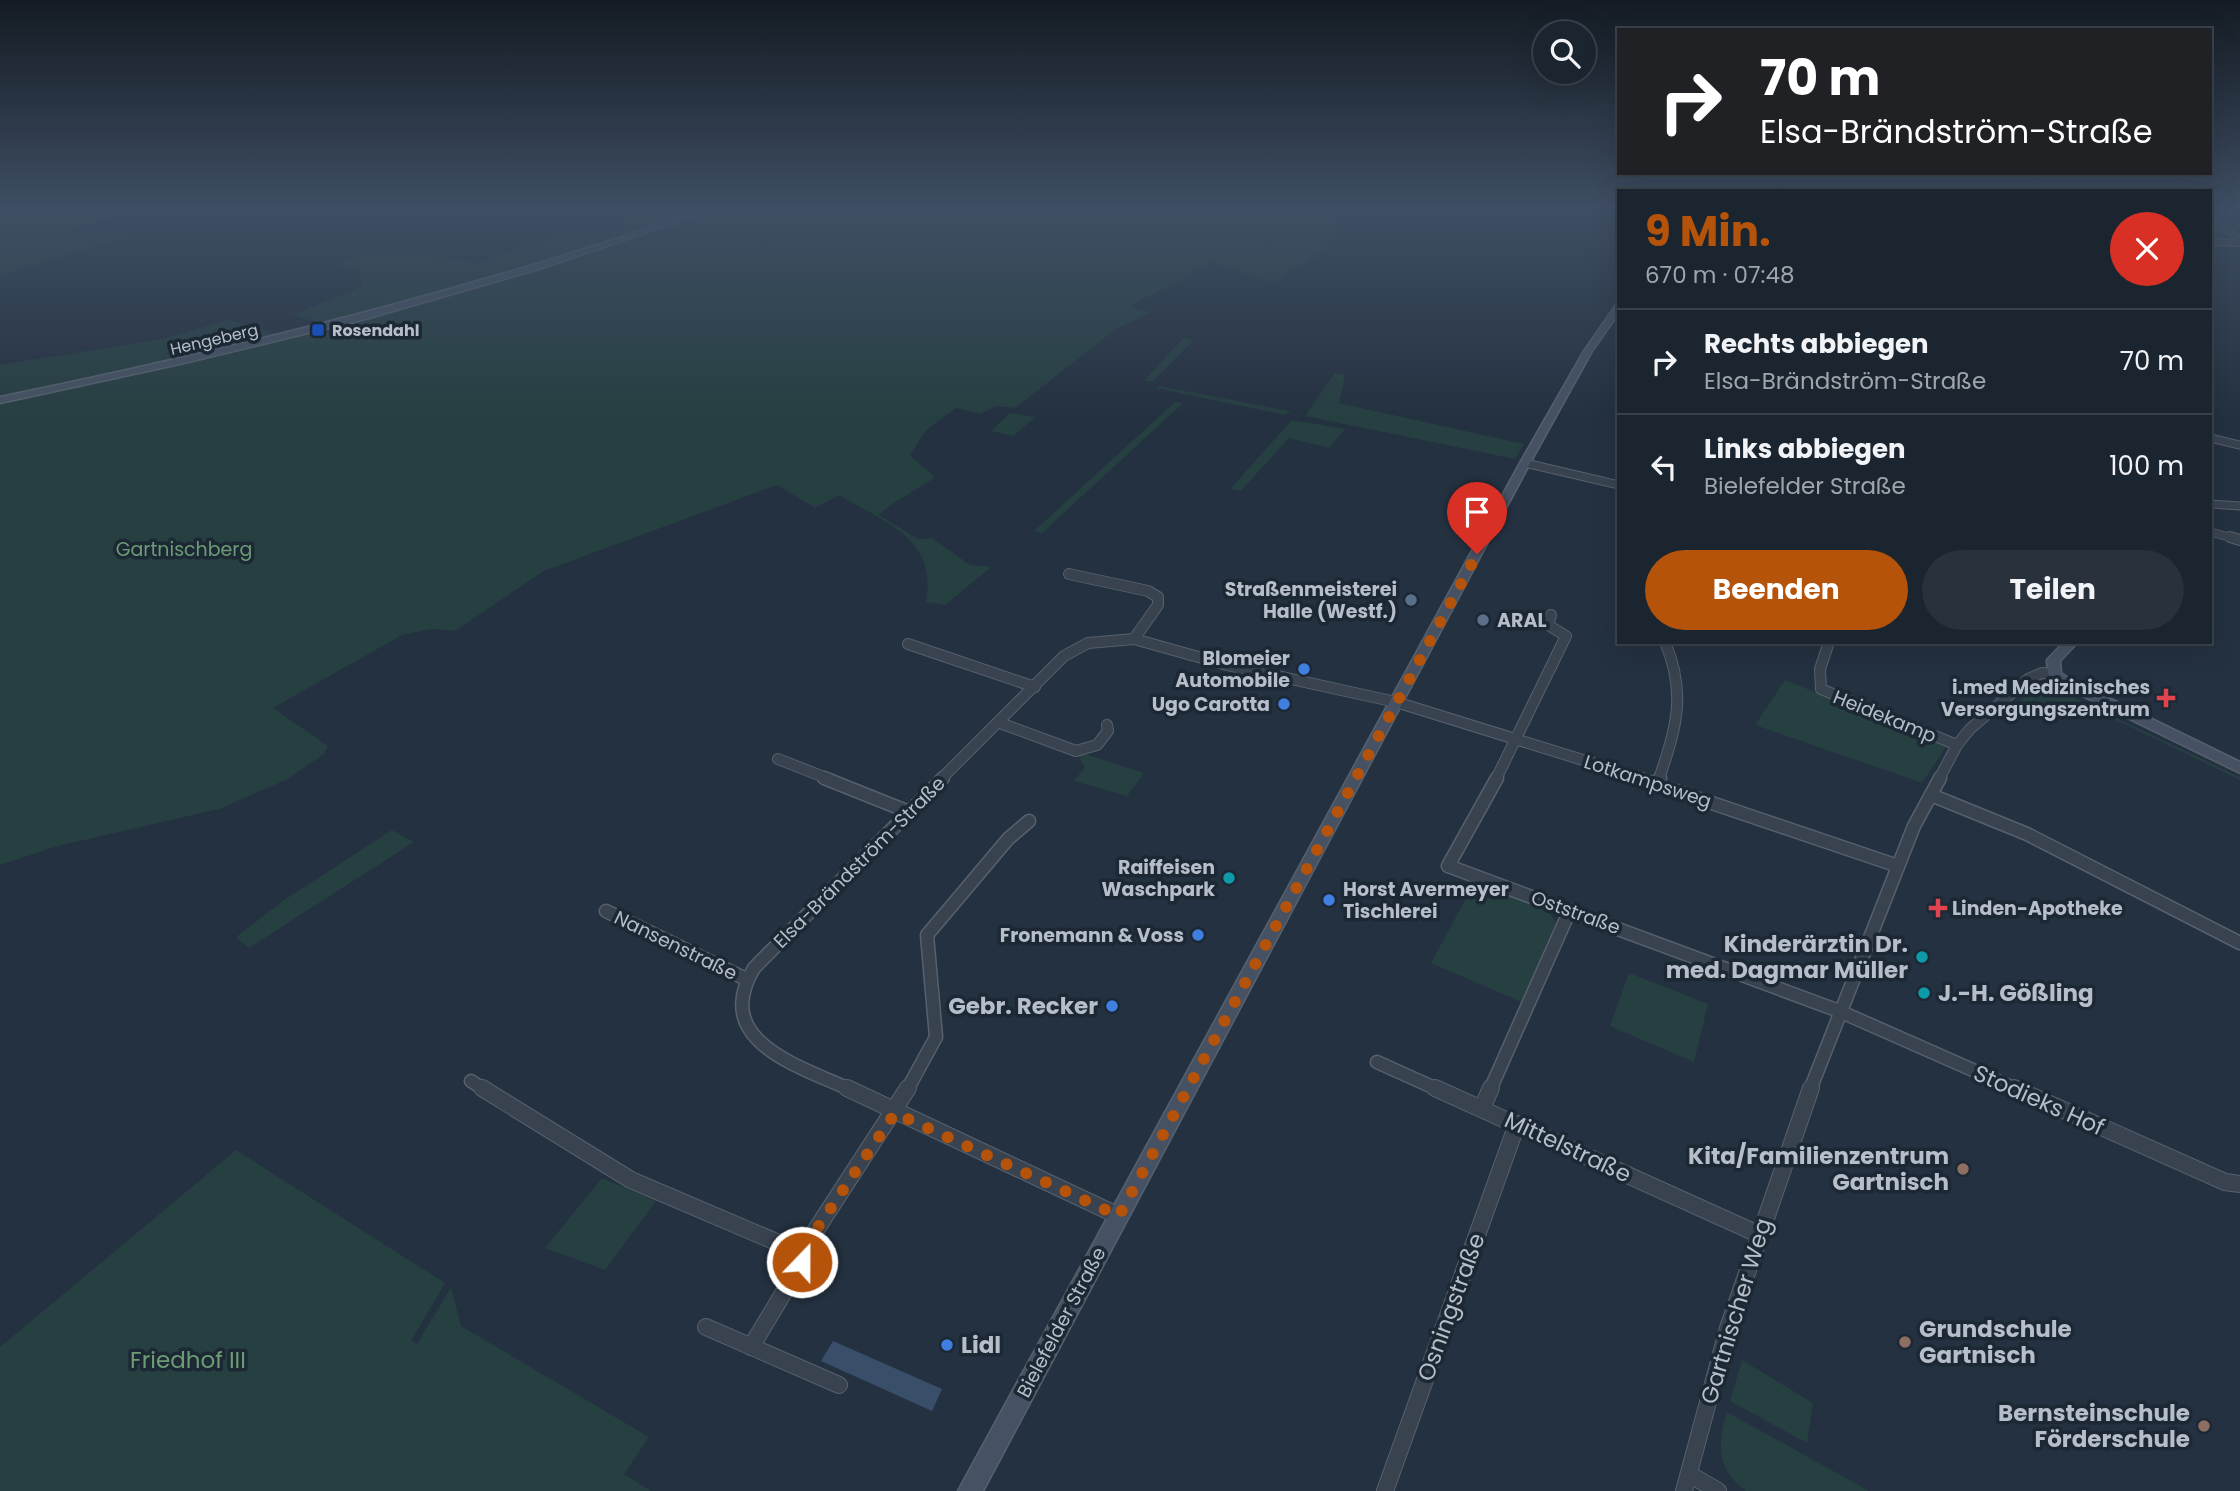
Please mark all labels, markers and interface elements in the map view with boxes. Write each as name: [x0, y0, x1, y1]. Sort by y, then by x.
map controls: [1533, 21, 1596, 84]
button: search: [1533, 21, 1596, 84]
text: 70 m: [1760, 44, 1880, 112]
icon: right: [1645, 56, 1736, 147]
text: Elsa-Brändström-Straße: [1760, 109, 2153, 154]
text: 9 Min.: [1645, 202, 1771, 261]
button: close: [2110, 212, 2184, 286]
text: 670 m · 07:48: [1645, 259, 1794, 291]
street label: Hengeberg: [168, 318, 260, 361]
place label: Rosendahl: [332, 319, 419, 342]
marker: Rosendahl: [310, 322, 326, 338]
text: Rechts abbiegen: [1704, 326, 1929, 362]
icon: right: [1645, 343, 1683, 381]
text: 70 m: [2120, 343, 2184, 379]
text: Elsa-Brändström-Straße: [1704, 365, 1986, 397]
text: Links abbiegen: [1704, 431, 1906, 467]
icon: left: [1645, 448, 1683, 486]
text: 100 m: [2109, 448, 2184, 484]
text: Bielefelder Straße: [1704, 470, 1906, 502]
pin: [1447, 482, 1507, 554]
icon: arrive: [1458, 493, 1496, 531]
park label: Gartnischberg: [116, 536, 252, 563]
button: Beenden: [1645, 550, 1908, 630]
button: Teilen: [1922, 550, 2184, 630]
place label: Straßenmeisterei Halle (Westf.): [1225, 576, 1397, 625]
marker: Straßenmeisterei Halle (Westf.): [1403, 592, 1419, 608]
place label: ARAL: [1497, 607, 1546, 634]
marker: ARAL: [1475, 612, 1491, 628]
place label: Blomeier Automobile: [1175, 645, 1290, 694]
marker: Blomeier Automobile: [1296, 661, 1312, 677]
place label: i.med Medizinisches Versorgungszentrum: [1941, 674, 2150, 723]
street label: Heidekamp: [1829, 683, 1941, 750]
marker: i.med Medizinisches Versorgungszentrum: [2156, 688, 2176, 708]
place label: Ugo Carotta: [1152, 691, 1270, 718]
marker: Ugo Carotta: [1276, 696, 1292, 712]
street label: Lotkampsweg: [1581, 748, 1715, 815]
street label: Elsa-Brändström-Straße: [767, 770, 951, 954]
place label: Raiffeisen Waschpark: [1102, 854, 1215, 903]
marker: Raiffeisen Waschpark: [1221, 870, 1237, 886]
place label: Horst Avermeyer Tischlerei: [1343, 876, 1509, 925]
street label: Oststraße: [1527, 884, 1624, 941]
marker: Horst Avermeyer Tischlerei: [1321, 892, 1337, 908]
place label: Linden-Apotheke: [1952, 895, 2123, 922]
marker: Linden-Apotheke: [1930, 900, 1946, 916]
street label: Nansenstraße: [610, 904, 742, 987]
place label: Fronemann & Voss: [1000, 922, 1184, 949]
marker: Fronemann & Voss: [1190, 927, 1206, 943]
place label: Kinderärztin Dr. med. Dagmar Müller: [1666, 928, 1908, 986]
marker: Kinderärztin Dr. med. Dagmar Müller: [1914, 949, 1930, 965]
place label: J.-H. Gößling: [1938, 977, 2094, 1009]
marker: J.-H. Gößling: [1916, 985, 1932, 1001]
place label: Gebr. Recker: [948, 990, 1098, 1022]
marker: Gebr. Recker: [1104, 998, 1120, 1014]
street label: Stodieks Hof: [1968, 1057, 2110, 1143]
street label: Mittelstraße: [1499, 1104, 1637, 1190]
place label: Kita/Familienzentrum Gartnisch: [1688, 1140, 1949, 1198]
marker: Kita/Familienzentrum Gartnisch: [1955, 1161, 1971, 1177]
street label: Gartnischer Weg: [1693, 1214, 1779, 1408]
position arrow: [765, 1225, 839, 1299]
street label: Osningstraße: [1409, 1229, 1493, 1385]
street label: Bielefelder Straße: [1010, 1242, 1113, 1402]
place label: Grundschule Gartnisch: [1919, 1313, 2072, 1371]
place label: Lidl: [961, 1329, 1001, 1361]
marker: Grundschule Gartnisch: [1897, 1334, 1913, 1350]
marker: Lidl: [939, 1337, 955, 1353]
park label: Friedhof III: [130, 1344, 246, 1376]
place label: Bernsteinschule Förderschule: [1998, 1397, 2190, 1455]
marker: Bernsteinschule Förderschule: [2196, 1418, 2212, 1434]

